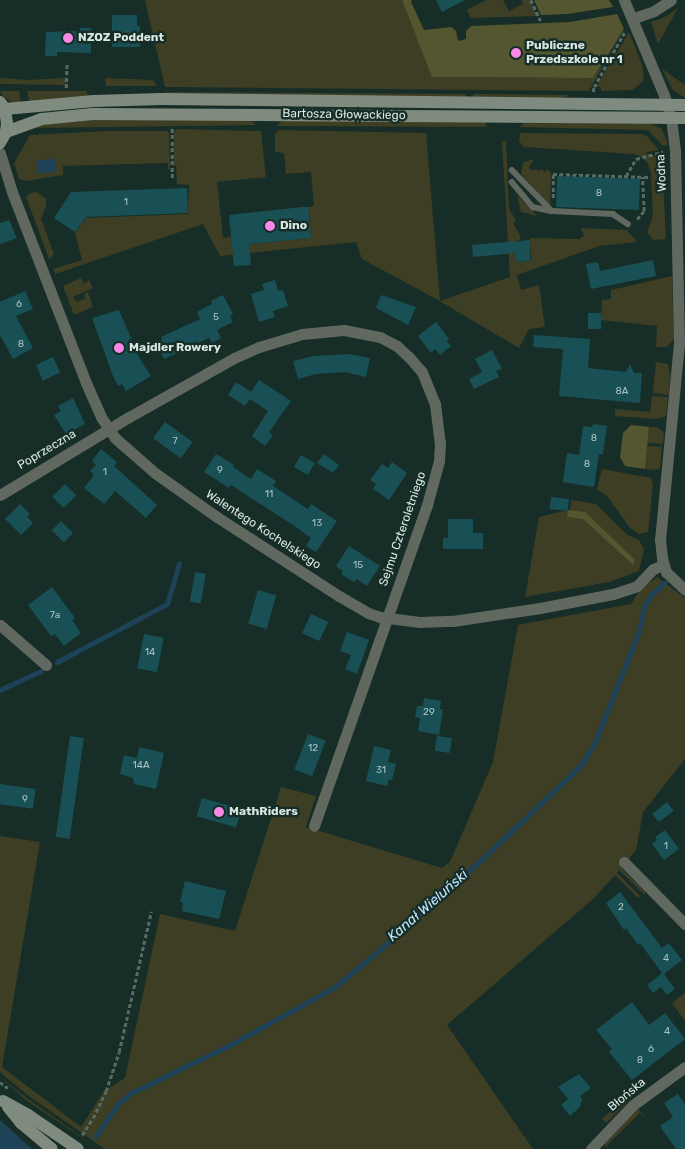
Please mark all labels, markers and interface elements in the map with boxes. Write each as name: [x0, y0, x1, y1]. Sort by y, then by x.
place label: NZOZ Poddent: [78, 31, 164, 45]
marker: NZOZ Poddent: [62, 32, 74, 44]
place label: Publiczne Przedszkole nr 1: [526, 39, 623, 67]
marker: Publiczne Przedszkole nr 1: [510, 47, 522, 59]
street label: Bartosza Głowackiego: [282, 107, 406, 123]
street label: Wodna: [654, 154, 670, 192]
house number: 8: [596, 188, 602, 200]
house number: 1: [124, 197, 128, 209]
place label: Dino: [280, 219, 307, 233]
marker: Dino: [264, 220, 276, 232]
house number: 6: [16, 299, 22, 311]
house number: 5: [213, 312, 219, 324]
house number: 8: [18, 339, 24, 351]
place label: Majdler Rowery: [129, 341, 221, 355]
marker: Majdler Rowery: [113, 342, 125, 354]
house number: 8A: [615, 386, 629, 398]
street label: Poprzeczna: [15, 427, 79, 473]
house number: 8: [591, 433, 597, 445]
house number: 7: [172, 436, 178, 448]
house number: 8: [584, 459, 590, 471]
house number: 9: [217, 465, 223, 477]
house number: 1: [103, 467, 107, 479]
street label: Sejmu Czteroletniego: [377, 470, 429, 588]
street label: Walentego Kochelskiego: [203, 487, 323, 573]
house number: 11: [265, 489, 273, 501]
house number: 13: [312, 518, 322, 530]
house number: 15: [353, 560, 363, 572]
house number: 7a: [50, 610, 60, 622]
house number: 14: [145, 647, 155, 659]
house number: 29: [423, 707, 435, 719]
house number: 12: [308, 743, 318, 755]
house number: 14A: [132, 760, 150, 772]
house number: 31: [376, 765, 386, 777]
house number: 9: [22, 794, 28, 806]
place label: MathRiders: [229, 805, 298, 819]
marker: MathRiders: [213, 806, 225, 818]
house number: 1: [664, 841, 668, 853]
water label: Kanał Wieluński: [384, 867, 472, 945]
house number: 2: [618, 902, 624, 914]
house number: 4: [663, 953, 669, 965]
house number: 4: [664, 1026, 670, 1038]
house number: 6: [648, 1044, 654, 1056]
house number: 8: [637, 1055, 643, 1067]
street label: Błońska: [605, 1075, 649, 1115]

